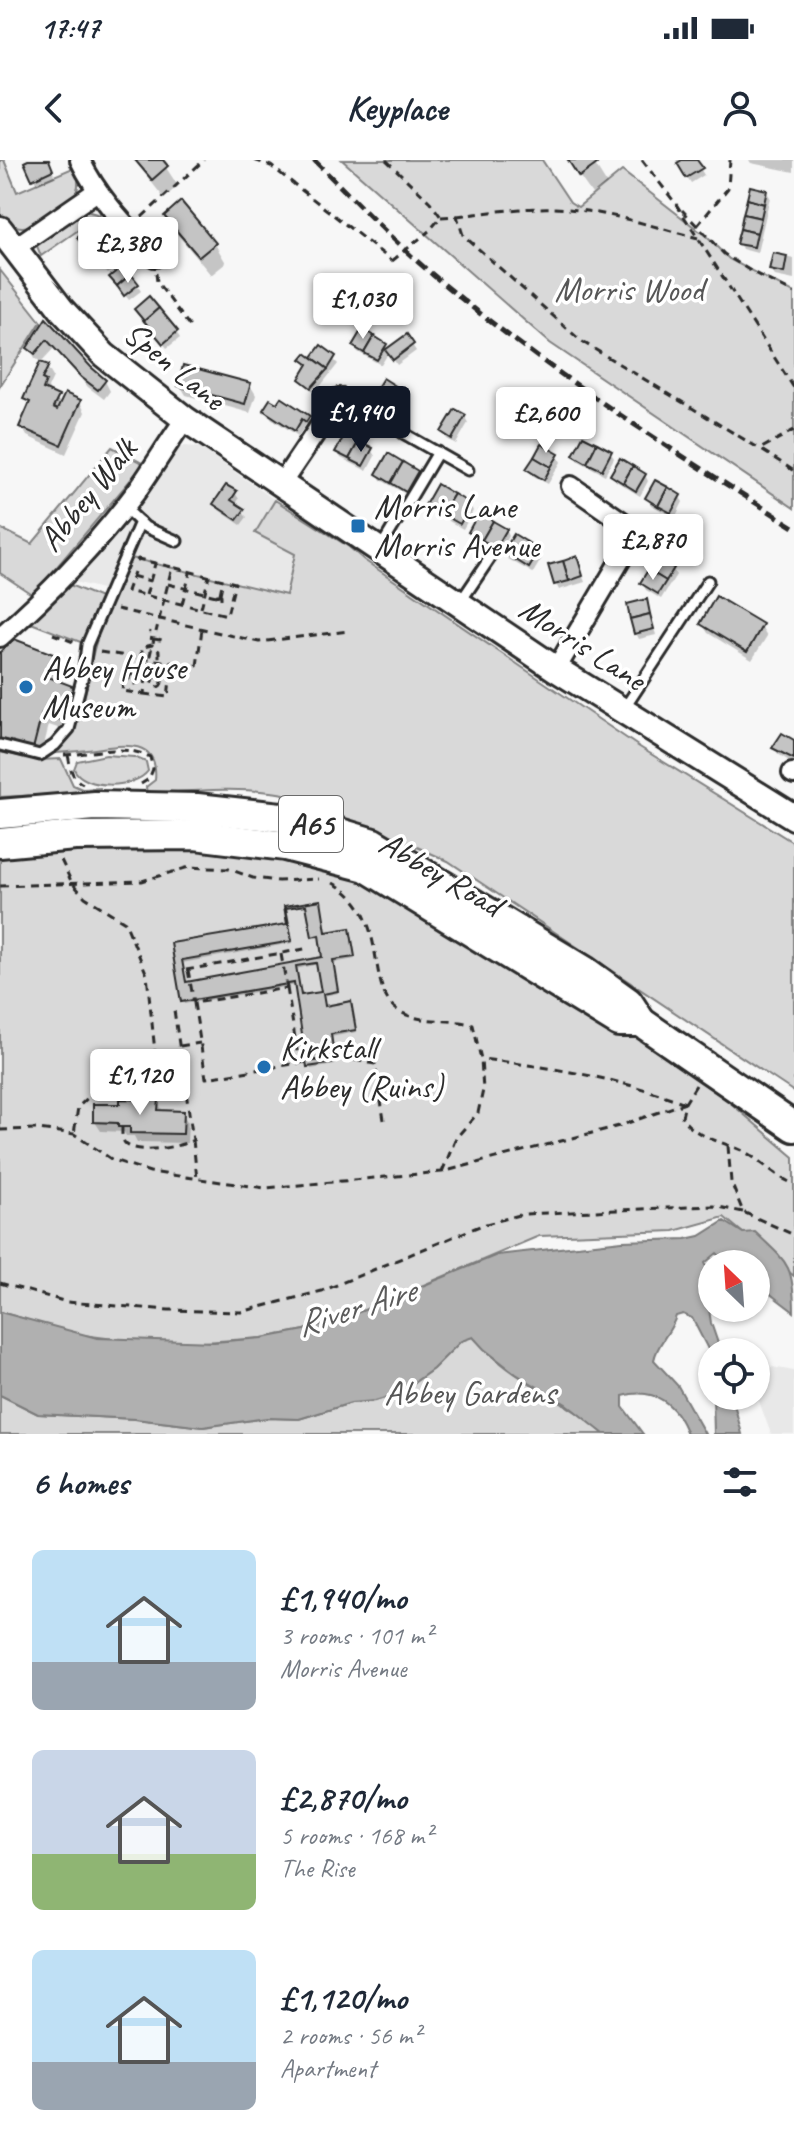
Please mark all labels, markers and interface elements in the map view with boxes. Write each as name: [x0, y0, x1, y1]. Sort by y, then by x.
text: 17:47: [40, 9, 100, 47]
text: Keyplace: [346, 85, 448, 131]
icon: back: [32, 86, 76, 130]
icon: person: [718, 86, 762, 130]
pin: £2,380: [63, 217, 193, 285]
text: £2,380: [96, 226, 160, 259]
park label: Morris Wood: [555, 268, 708, 311]
pin: £1,030: [298, 273, 428, 341]
text: £1,030: [331, 282, 395, 315]
street label: Spen Lane: [115, 311, 236, 421]
pin: £1,940: [296, 386, 426, 454]
pin: £2,600: [481, 387, 611, 455]
text: £1,940: [329, 395, 393, 428]
text: £2,600: [514, 396, 578, 429]
street label: Abbey Walk: [29, 427, 148, 560]
place label: Morris Lane Morris Avenue: [374, 485, 541, 567]
pin: £2,870: [588, 514, 718, 582]
marker: Morris Lane Morris Avenue: [349, 517, 367, 535]
text: £2,870: [621, 523, 685, 556]
street label: Morris Lane: [512, 587, 656, 702]
place label: Abbey House Museum: [42, 646, 189, 728]
marker: Abbey House Museum: [17, 678, 35, 696]
road number: A65: [279, 796, 343, 852]
street label: Abbey Road: [372, 821, 514, 928]
place label: Kirkstall Abbey (Ruins): [280, 1026, 445, 1108]
pin: £1,120: [75, 1049, 205, 1117]
text: £1,120: [108, 1058, 172, 1091]
marker: Kirkstall Abbey (Ruins): [255, 1058, 273, 1076]
north arrow: [698, 1250, 770, 1322]
map controls: [698, 1250, 770, 1410]
water label: River Aire: [291, 1266, 425, 1347]
button: locate: [698, 1338, 770, 1410]
park label: Abbey Gardens: [384, 1371, 559, 1414]
icon: filters: [718, 1460, 762, 1504]
text: 6 homes: [32, 1461, 129, 1504]
text: £1,940/mo: [280, 1576, 406, 1619]
icon: home: [96, 1582, 192, 1678]
text: 3 rooms · 101 m²: [280, 1619, 432, 1652]
text: Morris Avenue: [280, 1652, 406, 1685]
text: £2,870/mo: [280, 1776, 407, 1819]
icon: home: [96, 1782, 192, 1878]
text: 5 rooms · 168 m²: [280, 1819, 432, 1852]
text: The Rise: [280, 1852, 354, 1885]
text: £1,120/mo: [280, 1976, 407, 2019]
icon: home: [96, 1982, 192, 2078]
text: 2 rooms · 56 m²: [280, 2019, 421, 2052]
text: Apartment: [280, 2052, 376, 2085]

